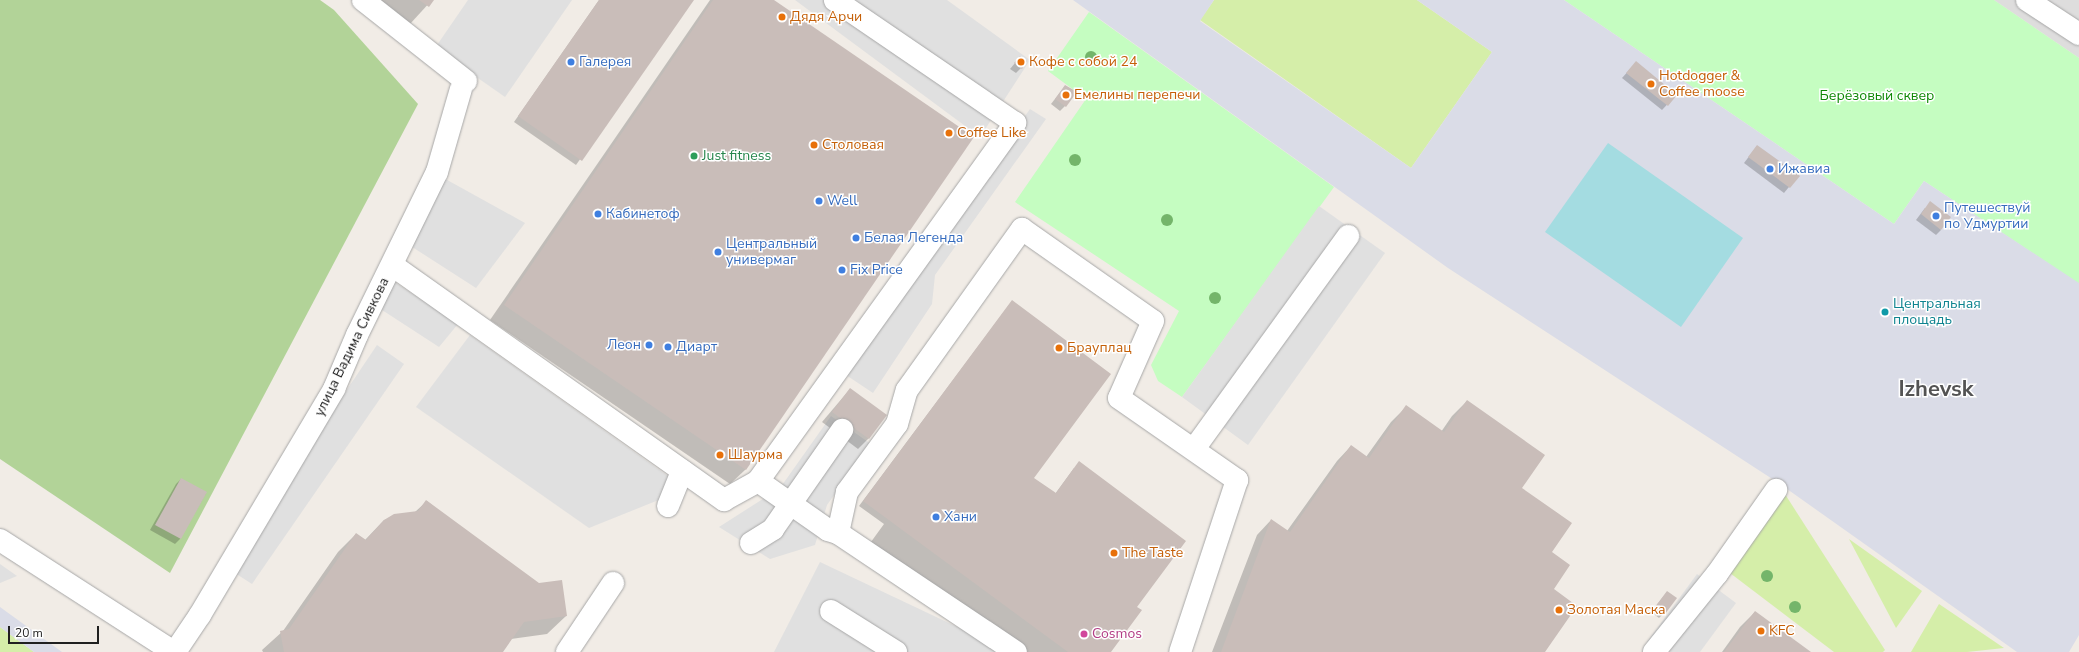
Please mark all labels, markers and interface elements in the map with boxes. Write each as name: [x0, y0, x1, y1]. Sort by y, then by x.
place label: Дядя Арчи: [790, 9, 862, 25]
marker: Дядя Арчи: [777, 12, 787, 22]
place label: Галерея: [579, 54, 631, 70]
place label: Кофе с собой 24: [1029, 54, 1137, 70]
marker: Галерея: [566, 57, 576, 67]
marker: Кофе с собой 24: [1016, 57, 1026, 67]
place label: Hotdogger & Coffee moose: [1659, 68, 1745, 100]
marker: Hotdogger & Coffee moose: [1646, 79, 1656, 89]
place label: Емелины перепечи: [1074, 87, 1201, 103]
park label: Берёзовый сквер: [1820, 88, 1934, 104]
marker: Емелины перепечи: [1061, 90, 1071, 100]
place label: Coffee Like: [957, 125, 1026, 141]
marker: Coffee Like: [944, 128, 954, 138]
place label: Столовая: [822, 137, 884, 153]
marker: Столовая: [809, 140, 819, 150]
place label: Just fitness: [702, 148, 771, 164]
marker: Just fitness: [689, 151, 699, 161]
place label: Ижавиа: [1778, 161, 1830, 177]
marker: Ижавиа: [1765, 164, 1775, 174]
place label: Well: [827, 193, 857, 209]
marker: Well: [814, 196, 824, 206]
place label: Путешествуй по Удмуртии: [1944, 200, 2031, 232]
place label: Кабинетоф: [606, 206, 680, 222]
marker: Кабинетоф: [593, 209, 603, 219]
marker: Путешествуй по Удмуртии: [1931, 211, 1941, 221]
place label: Белая Легенда: [864, 230, 963, 246]
marker: Белая Легенда: [851, 233, 861, 243]
place label: Центральный универмаг: [726, 236, 817, 268]
marker: Центральный универмаг: [713, 247, 723, 257]
place label: Fix Price: [850, 262, 903, 278]
marker: Fix Price: [837, 265, 847, 275]
street label: улица Вадима Сивкова: [311, 275, 393, 419]
place label: Центральная площадь: [1893, 296, 1981, 328]
marker: Центральная площадь: [1880, 307, 1890, 317]
place label: Леон: [607, 337, 641, 353]
place label: Диарт: [676, 339, 717, 355]
marker: Леон: [644, 340, 654, 350]
place label: Брауплац: [1067, 340, 1132, 356]
marker: Диарт: [663, 342, 673, 352]
marker: Брауплац: [1054, 343, 1064, 353]
district label: Izhevsk: [1898, 377, 1974, 403]
place label: Шаурма: [728, 447, 783, 463]
marker: Шаурма: [715, 450, 725, 460]
place label: Хани: [944, 509, 977, 525]
marker: Хани: [931, 512, 941, 522]
place label: The Taste: [1122, 545, 1183, 561]
marker: The Taste: [1109, 548, 1119, 558]
place label: Золотая Маска: [1567, 602, 1666, 618]
marker: Золотая Маска: [1554, 605, 1564, 615]
scale bar: [10, 618, 101, 644]
place label: KFC: [1769, 623, 1795, 639]
text: 20 m: [15, 625, 43, 641]
place label: Cosmos: [1092, 626, 1142, 642]
marker: KFC: [1756, 626, 1766, 636]
marker: Cosmos: [1079, 629, 1089, 639]

